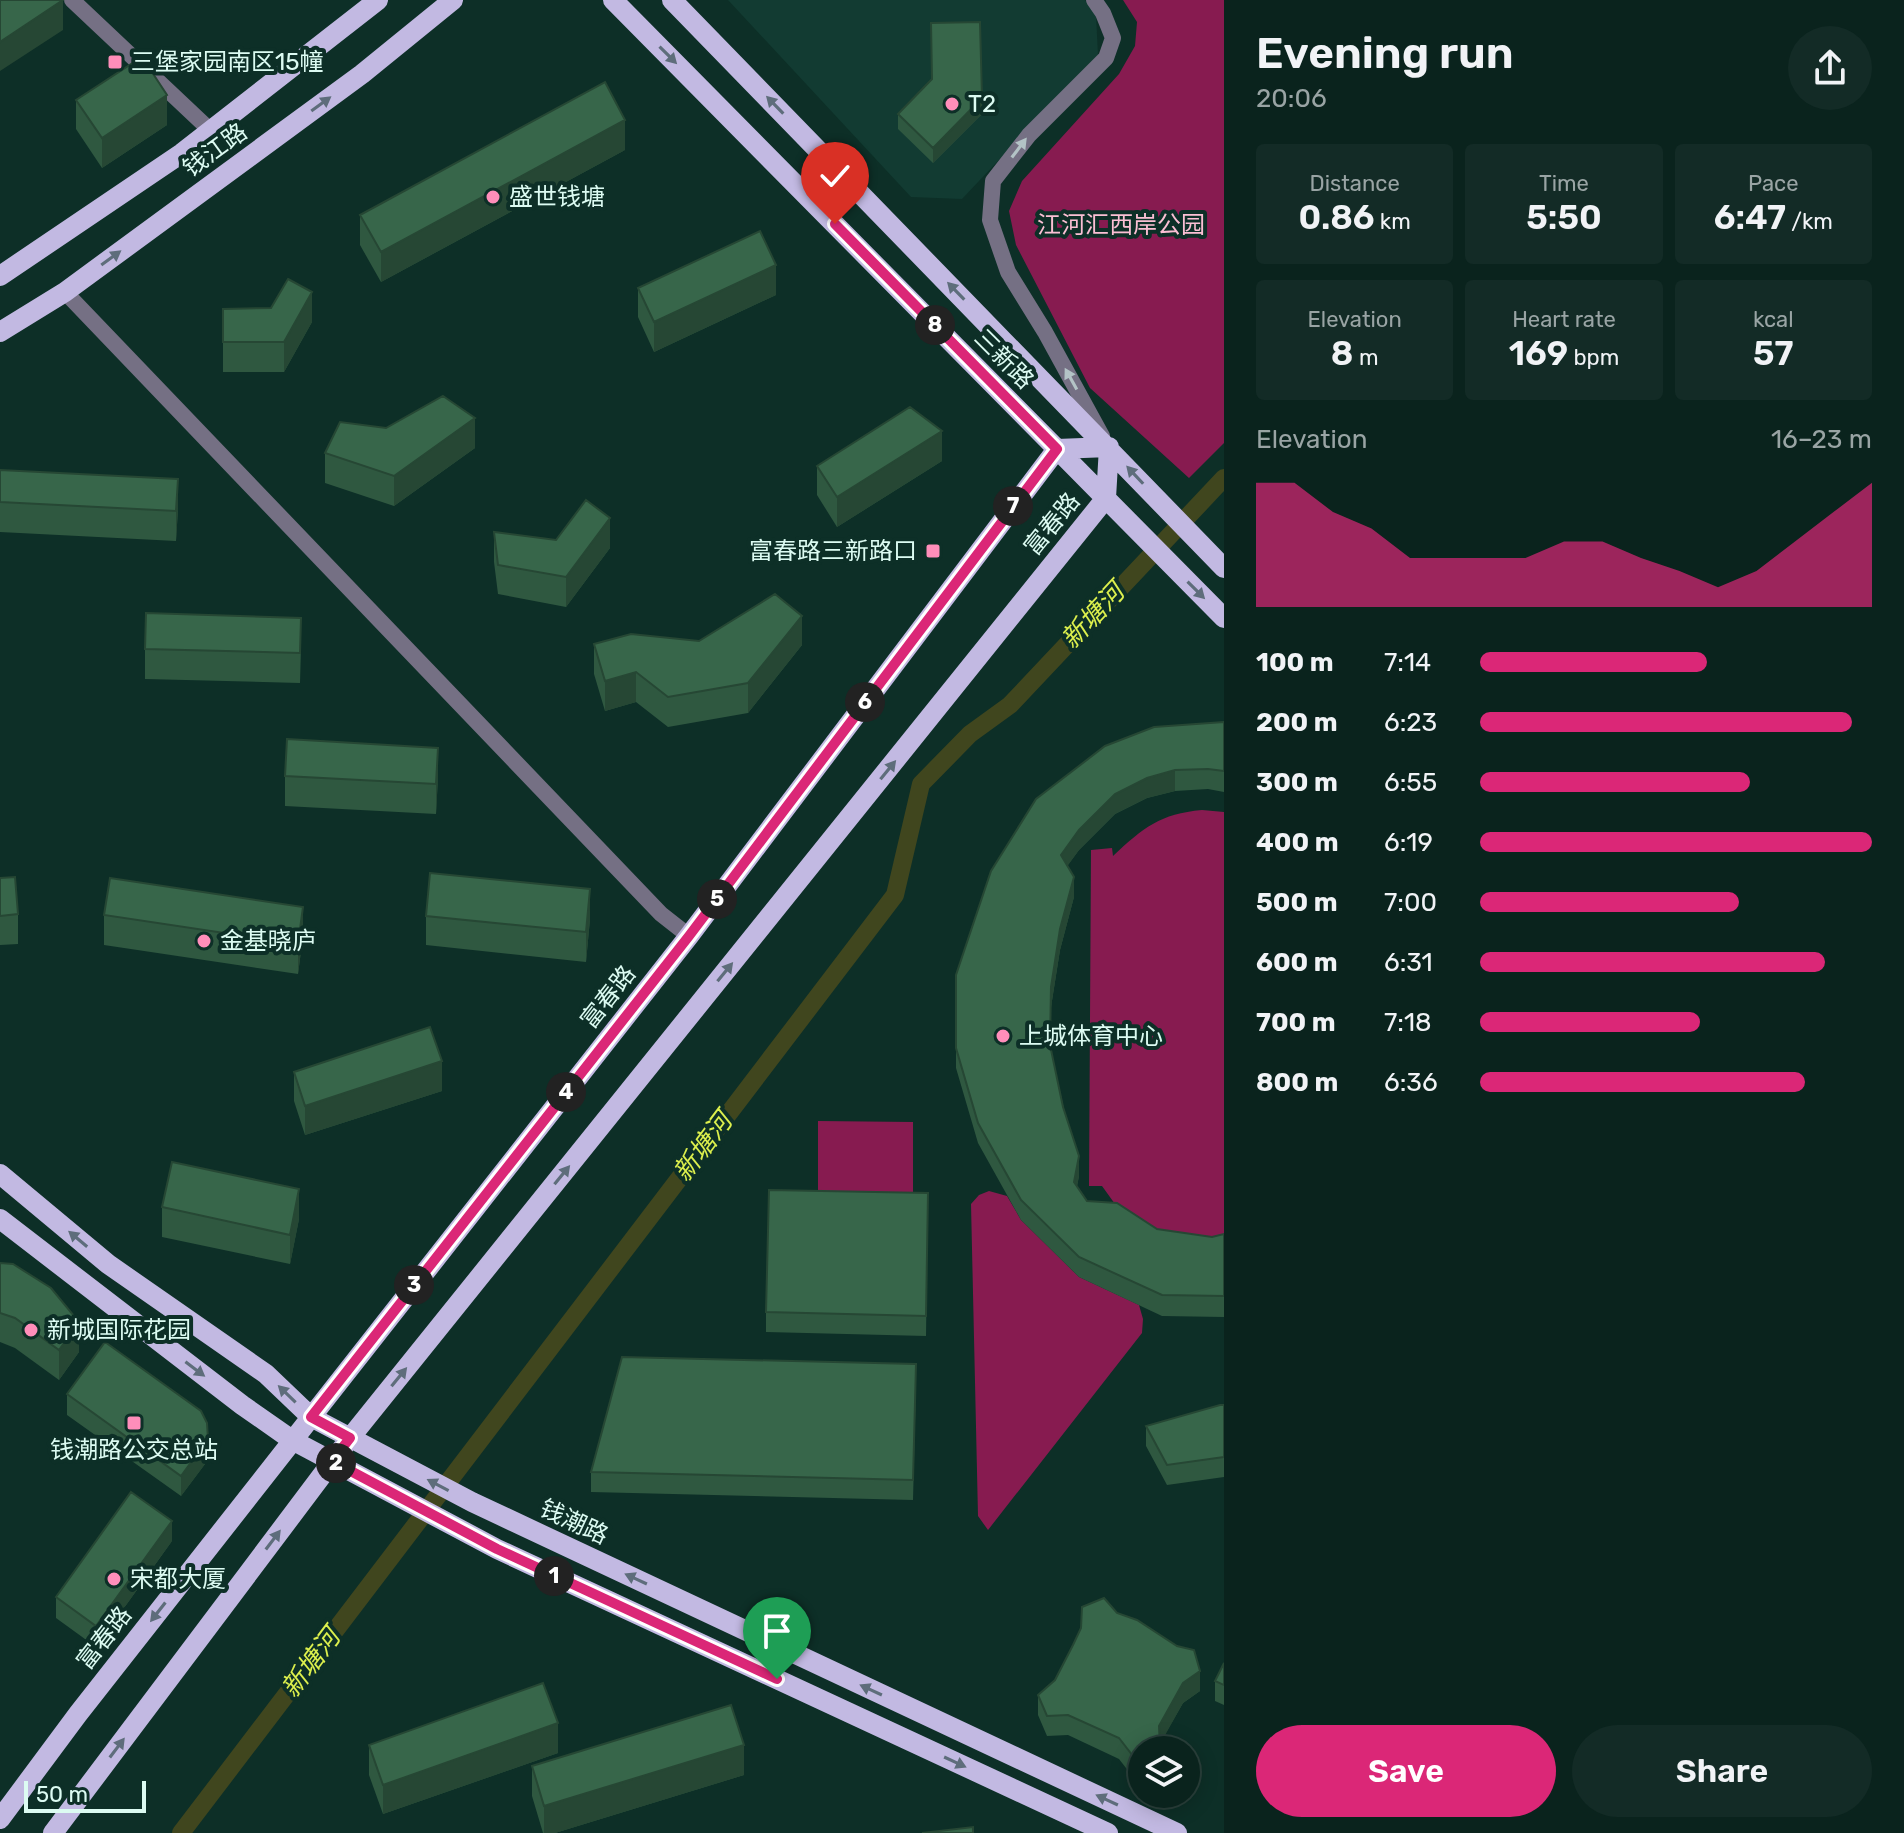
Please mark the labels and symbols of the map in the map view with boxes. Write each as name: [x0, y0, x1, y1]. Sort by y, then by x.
one-way arrow: [658, 45, 676, 64]
place label: 三堡家园南区15幢: [131, 48, 324, 76]
marker: 三堡家园南区15幢: [106, 53, 124, 71]
place label: T2: [968, 90, 996, 118]
marker: T2: [943, 95, 961, 113]
one-way arrow: [310, 96, 332, 112]
one-way arrow: [766, 96, 785, 115]
street label: 钱江路: [178, 118, 252, 182]
one-way arrow: [1011, 138, 1027, 158]
pin: [801, 142, 869, 224]
place label: 盛世钱塘: [509, 183, 605, 211]
marker: 盛世钱塘: [484, 188, 502, 206]
park label: 江河汇西岸公园: [1037, 211, 1205, 239]
one-way arrow: [101, 250, 121, 266]
one-way arrow: [948, 282, 966, 301]
pin: 8: [915, 305, 955, 345]
street label: 三新路: [969, 324, 1039, 394]
one-way arrow: [1064, 368, 1078, 390]
one-way arrow: [1126, 466, 1145, 485]
pin: 7: [993, 486, 1033, 526]
street label: 富春路: [1018, 487, 1086, 561]
place label: 富春路三新路口: [749, 537, 917, 565]
marker: 富春路三新路口: [924, 542, 942, 560]
water label: 新塘河: [1055, 573, 1134, 655]
one-way arrow: [1186, 580, 1205, 599]
pin: 6: [845, 682, 885, 722]
one-way arrow: [879, 759, 896, 780]
pin: 5: [697, 879, 737, 919]
place label: 金基晓庐: [220, 927, 316, 955]
marker: 金基晓庐: [195, 932, 213, 950]
street label: 富春路: [575, 960, 641, 1034]
one-way arrow: [716, 962, 732, 982]
place label: 上城体育中心: [1019, 1022, 1163, 1050]
marker: 上城体育中心: [994, 1027, 1012, 1045]
pin: 4: [546, 1072, 586, 1112]
water label: 新塘河: [667, 1103, 742, 1187]
one-way arrow: [553, 1165, 569, 1185]
one-way arrow: [68, 1231, 88, 1248]
pin: 3: [394, 1265, 434, 1305]
place label: 新城国际花园: [47, 1316, 191, 1344]
marker: 新城国际花园: [22, 1321, 40, 1339]
one-way arrow: [185, 1360, 205, 1376]
one-way arrow: [390, 1367, 406, 1387]
one-way arrow: [278, 1385, 297, 1403]
marker: 钱潮路公交总站: [125, 1414, 143, 1432]
place label: 钱潮路公交总站: [50, 1436, 218, 1464]
pin: 2: [316, 1443, 356, 1483]
one-way arrow: [427, 1478, 450, 1491]
street label: 钱潮路: [535, 1494, 613, 1550]
one-way arrow: [265, 1529, 281, 1551]
pin: 1: [534, 1556, 574, 1596]
place label: 宋都大厦: [130, 1565, 226, 1593]
marker: 宋都大厦: [105, 1570, 123, 1588]
one-way arrow: [624, 1572, 647, 1586]
pin: [743, 1597, 811, 1679]
street label: 富春路: [71, 1601, 137, 1675]
one-way arrow: [150, 1602, 167, 1622]
water label: 新塘河: [275, 1619, 350, 1703]
one-way arrow: [859, 1683, 883, 1697]
one-way arrow: [109, 1737, 125, 1759]
one-way arrow: [944, 1755, 967, 1769]
scale bar: [24, 1777, 146, 1813]
one-way arrow: [1095, 1793, 1118, 1807]

